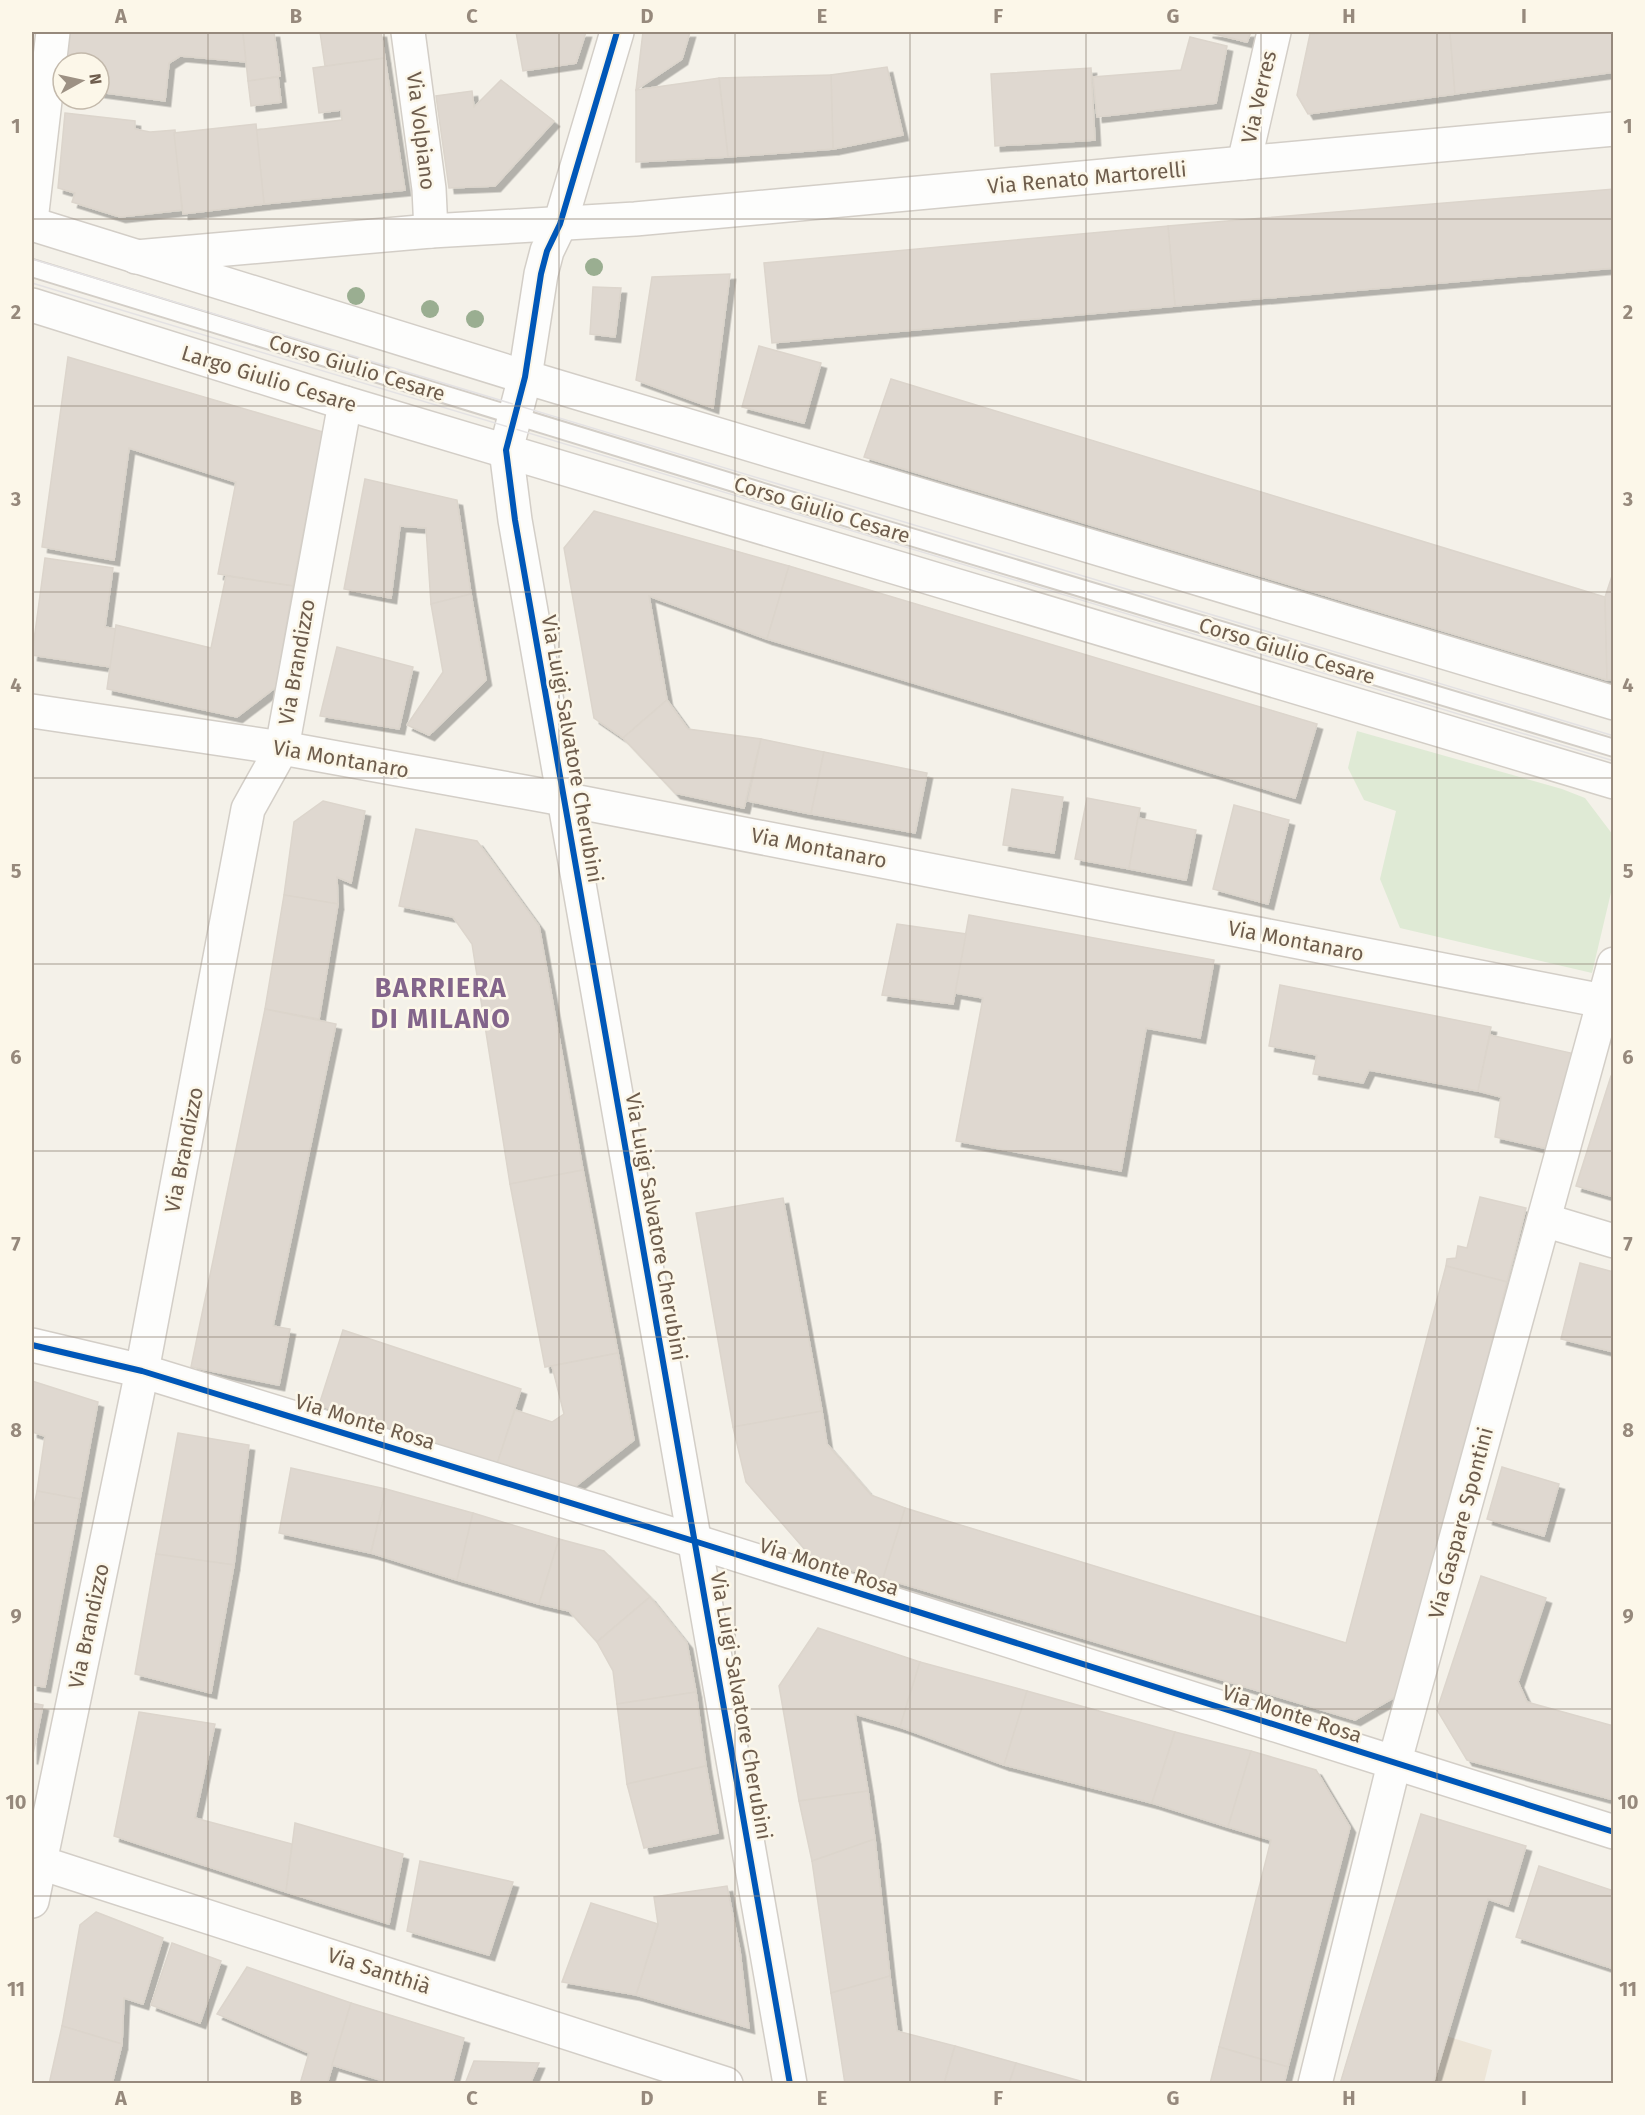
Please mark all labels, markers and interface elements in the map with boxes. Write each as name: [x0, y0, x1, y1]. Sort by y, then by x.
text: A: [114, 4, 128, 28]
text: B: [290, 4, 302, 28]
text: C: [466, 4, 478, 28]
text: D: [640, 4, 654, 28]
text: E: [817, 4, 827, 28]
text: F: [993, 4, 1003, 28]
text: G: [1167, 4, 1179, 28]
text: H: [1342, 4, 1356, 28]
text: I: [1521, 4, 1527, 28]
street label: Via Verres: [1236, 48, 1282, 146]
north arrow: [51, 51, 111, 111]
street label: Via Volpiano: [401, 71, 441, 191]
text: N: [85, 72, 106, 86]
text: 1: [11, 114, 21, 138]
text: 1: [1623, 114, 1633, 138]
street label: Via Renato Martorelli: [986, 156, 1188, 200]
text: 2: [11, 300, 21, 324]
text: 2: [1623, 300, 1633, 324]
street label: Corso Giulio Cesare: [266, 329, 448, 407]
street label: Largo Giulio Cesare: [178, 340, 360, 418]
street label: Corso Giulio Cesare: [731, 471, 913, 549]
text: 3: [10, 487, 21, 511]
text: 3: [1622, 487, 1633, 511]
street label: Via Brandizzo: [273, 597, 321, 727]
street label: Corso Giulio Cesare: [1196, 612, 1378, 690]
street label: Via Luigi Salvatore Cherubini: [536, 613, 608, 885]
text: 4: [10, 673, 22, 697]
text: 4: [1622, 673, 1634, 697]
street label: Via Montanaro: [271, 734, 411, 784]
street label: Via Montanaro: [749, 822, 889, 874]
text: 5: [11, 859, 22, 883]
text: 5: [1623, 859, 1634, 883]
street label: Via Montanaro: [1226, 915, 1366, 967]
district label: BARRIERA DI MILANO: [371, 972, 511, 1035]
text: 6: [10, 1045, 22, 1069]
text: 6: [1622, 1045, 1634, 1069]
street label: Via Brandizzo: [159, 1085, 209, 1215]
street label: Via Luigi Salvatore Cherubini: [620, 1091, 692, 1363]
text: 7: [11, 1232, 21, 1256]
text: 7: [1623, 1232, 1633, 1256]
street label: Via Monte Rosa: [292, 1388, 438, 1456]
text: 8: [10, 1418, 22, 1442]
text: 8: [1622, 1418, 1634, 1442]
street label: Via Gaspare Spontini: [1423, 1424, 1499, 1622]
street label: Via Monte Rosa: [756, 1532, 902, 1602]
street label: Via Brandizzo: [63, 1561, 115, 1691]
street label: Via Luigi Salvatore Cherubini: [705, 1570, 777, 1842]
text: 9: [10, 1604, 22, 1628]
text: 9: [1622, 1604, 1634, 1628]
street label: Via Monte Rosa: [1219, 1679, 1365, 1749]
text: 10: [6, 1790, 26, 1814]
text: 10: [1618, 1790, 1638, 1814]
street label: Via Santhià: [324, 1942, 434, 2000]
text: 11: [7, 1977, 25, 2001]
text: 11: [1619, 1977, 1637, 2001]
text: A: [114, 2086, 128, 2110]
text: B: [290, 2086, 302, 2110]
text: C: [466, 2086, 478, 2110]
text: D: [640, 2086, 654, 2110]
text: E: [817, 2086, 827, 2110]
text: F: [993, 2086, 1003, 2110]
text: G: [1167, 2086, 1179, 2110]
text: H: [1342, 2086, 1356, 2110]
text: I: [1521, 2086, 1527, 2110]

